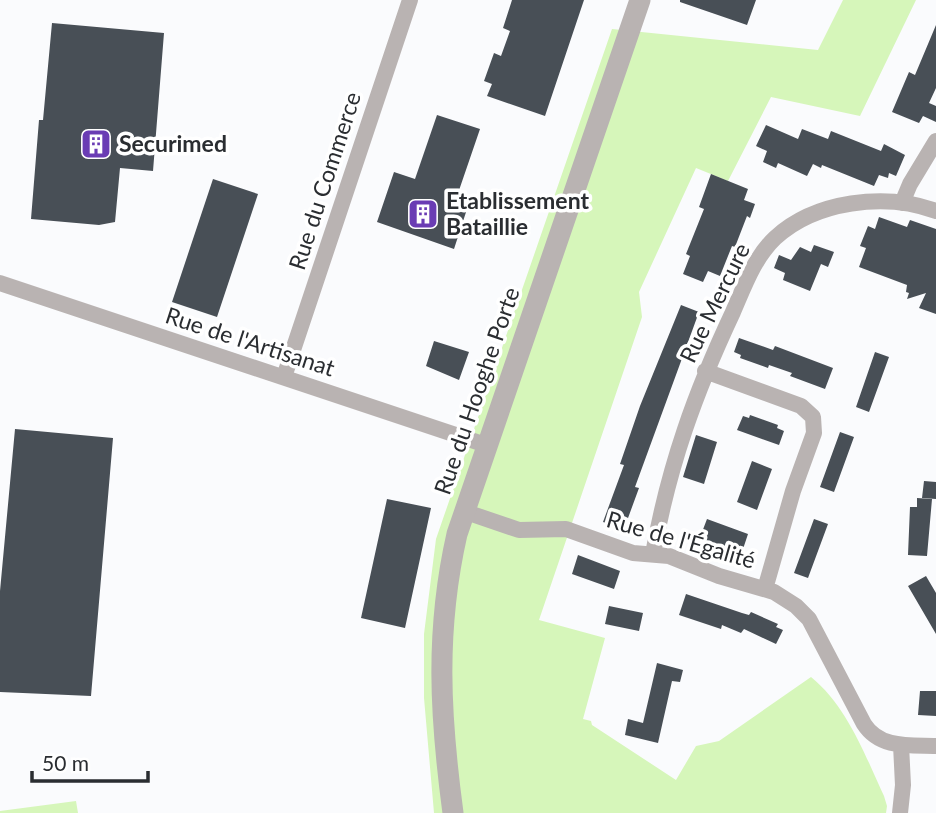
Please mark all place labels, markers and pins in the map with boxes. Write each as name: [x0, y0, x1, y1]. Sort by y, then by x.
building icon: Securimed: [79, 127, 113, 161]
place label: Securimed: [119, 129, 227, 157]
place label: Etablissement Bataillie: [446, 186, 589, 240]
building icon: Etablissement Bataillie: [406, 197, 440, 231]

